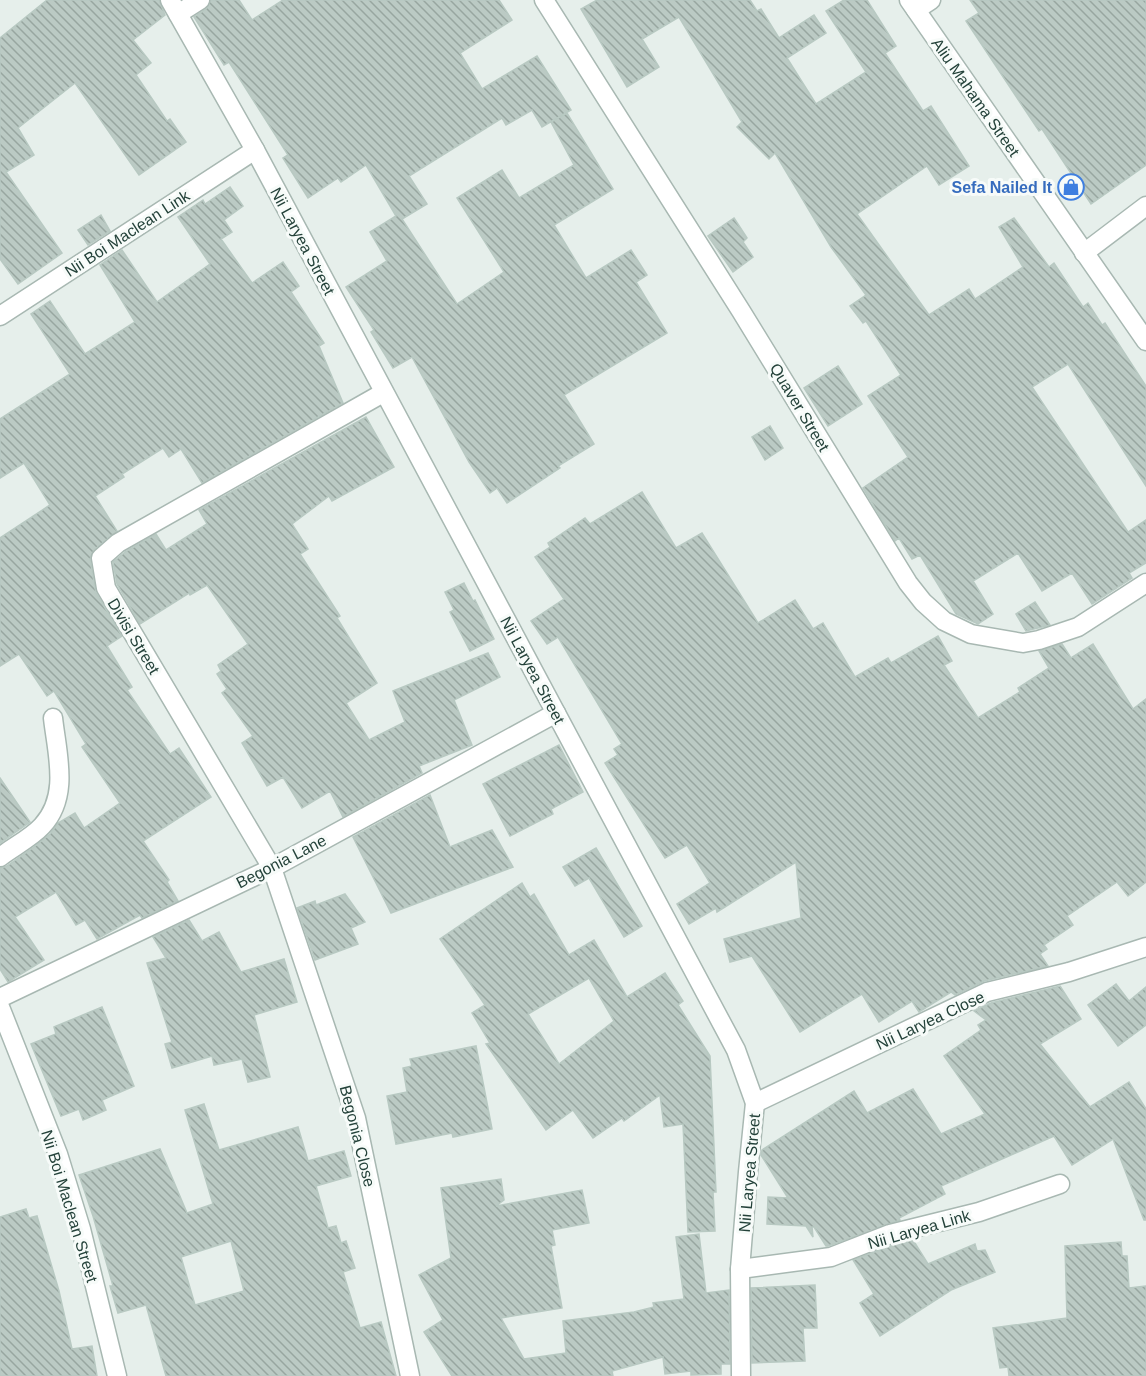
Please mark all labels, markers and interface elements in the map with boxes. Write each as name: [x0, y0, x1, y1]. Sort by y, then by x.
street label: Aliu Mahama Street: [928, 35, 1023, 160]
shop icon: Sefa Nailed It: [1056, 172, 1086, 202]
place label: Sefa Nailed It: [952, 179, 1053, 196]
street label: Nii Laryea Street: [267, 185, 338, 298]
street label: Nii Boi Maclean Link: [62, 186, 194, 280]
street label: Quaver Street: [767, 360, 833, 455]
street label: Divisi Street: [104, 595, 163, 678]
street label: Nii Laryea Street: [497, 614, 568, 727]
street label: Begonia Lane: [233, 831, 329, 891]
street label: Nii Laryea Close: [873, 988, 987, 1053]
street label: Begonia Close: [337, 1084, 378, 1189]
street label: Nii Laryea Street: [736, 1112, 763, 1233]
street label: Nii Boi Maclean Street: [38, 1128, 101, 1285]
street label: Nii Laryea Link: [866, 1206, 973, 1252]

